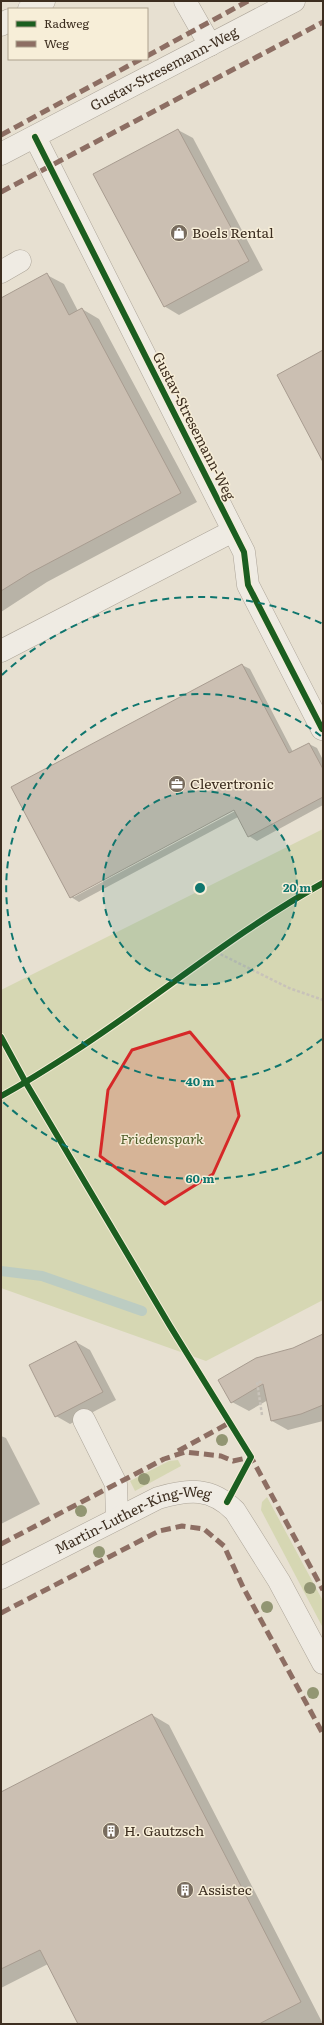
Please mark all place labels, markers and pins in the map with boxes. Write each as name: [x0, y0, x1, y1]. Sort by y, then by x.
place label: Boels Rental: [192, 222, 274, 242]
shop icon: Boels Rental: [169, 223, 189, 243]
place label: Clevertronic: [190, 773, 274, 793]
office icon: Clevertronic: [167, 774, 187, 794]
centre of rings: [193, 881, 207, 895]
place label: H. Gautzsch: [124, 1820, 204, 1840]
building icon: H. Gautzsch: [101, 1821, 121, 1841]
place label: Assistec: [198, 1879, 252, 1899]
building icon: Assistec: [175, 1880, 195, 1900]

